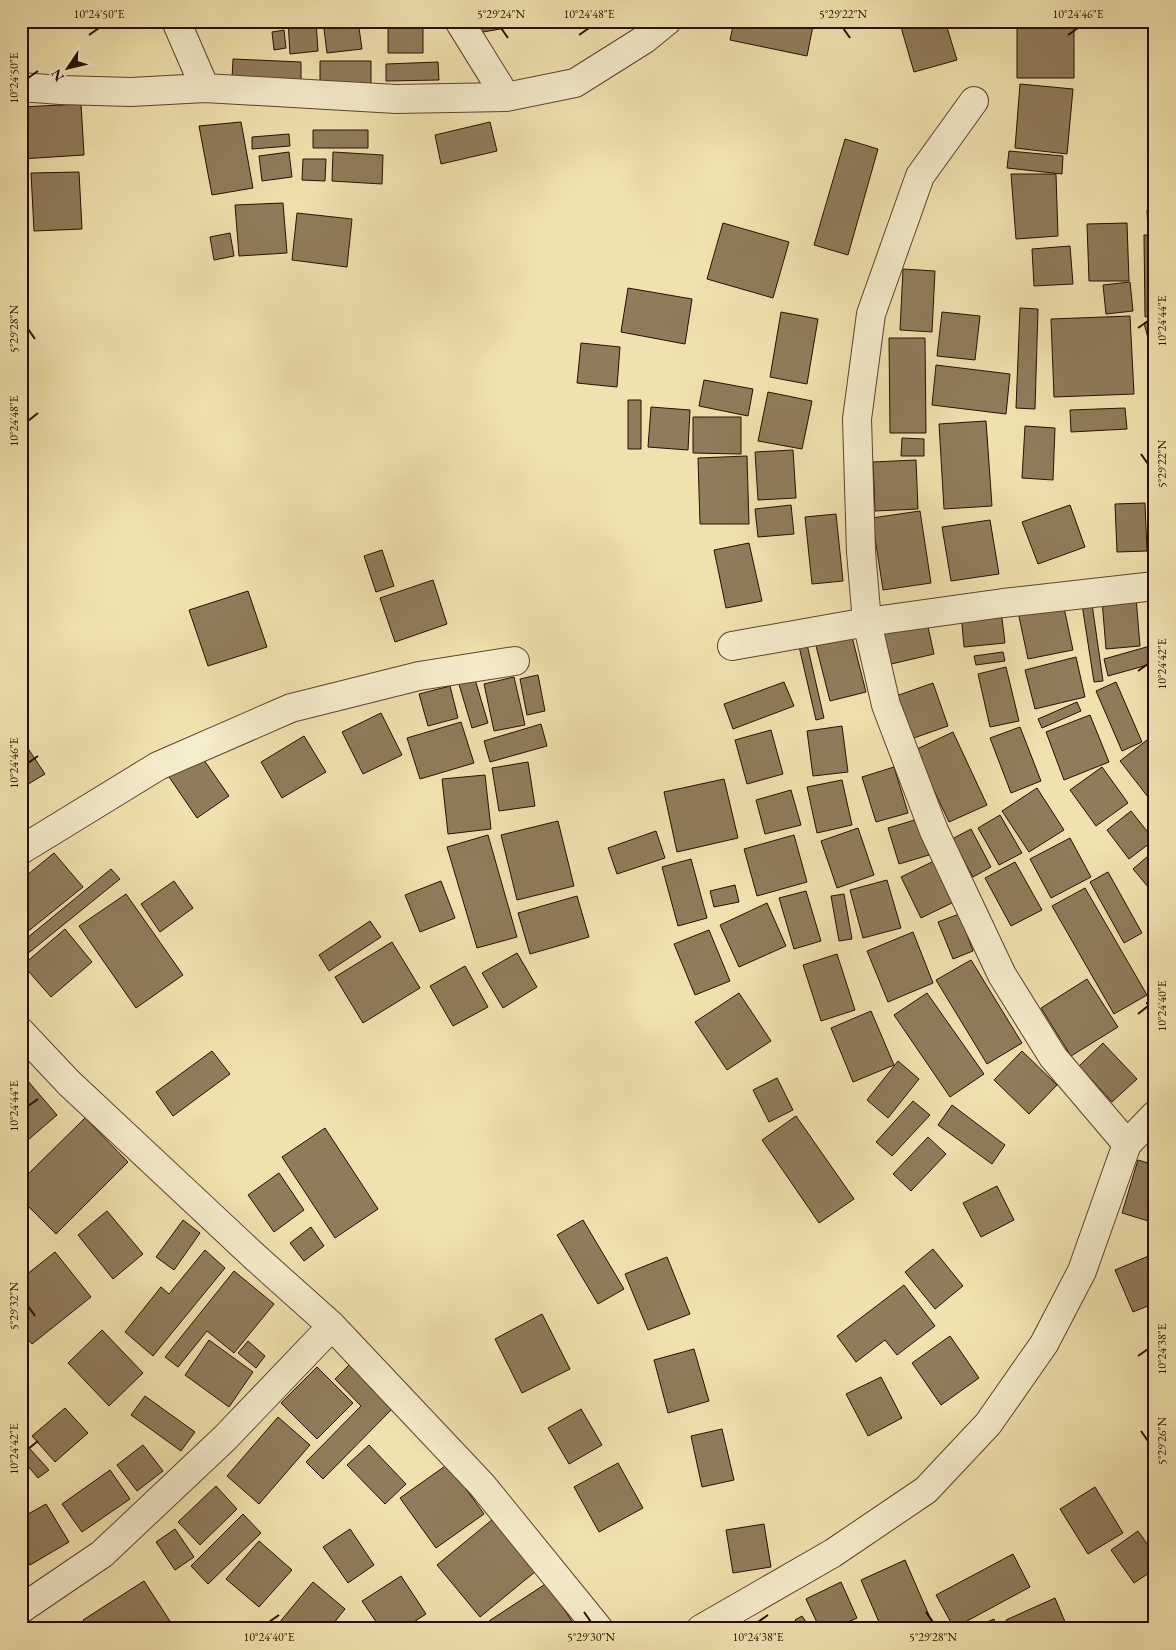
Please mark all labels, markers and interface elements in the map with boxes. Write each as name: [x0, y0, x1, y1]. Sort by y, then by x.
text: 10°24'50"E: [73, 6, 125, 22]
text: 5°29'24"N: [477, 6, 526, 22]
text: 10°24'48"E: [563, 6, 615, 22]
text: 5°29'22"N: [819, 6, 868, 22]
text: 10°24'46"E: [1052, 6, 1104, 22]
north arrow: [42, 42, 92, 92]
text: 10°24'50"E: [6, 52, 22, 104]
text: N: [46, 65, 68, 85]
text: 10°24'44"E: [1154, 295, 1170, 347]
text: 5°29'28"N: [6, 304, 22, 353]
text: 10°24'48"E: [6, 395, 22, 447]
text: 5°29'22"N: [1154, 439, 1170, 488]
text: 10°24'42"E: [1154, 638, 1170, 690]
text: 10°24'46"E: [6, 737, 22, 789]
text: 10°24'40"E: [1154, 980, 1170, 1032]
text: 10°24'44"E: [6, 1080, 22, 1132]
text: 5°29'32"N: [6, 1281, 22, 1330]
text: 10°24'38"E: [1154, 1323, 1170, 1375]
text: 5°29'26"N: [1154, 1416, 1170, 1465]
text: 10°24'42"E: [6, 1423, 22, 1475]
text: 10°24'40"E: [243, 1629, 295, 1645]
text: 5°29'30"N: [567, 1629, 616, 1645]
text: 10°24'38"E: [732, 1629, 784, 1645]
text: 5°29'28"N: [909, 1629, 958, 1645]

